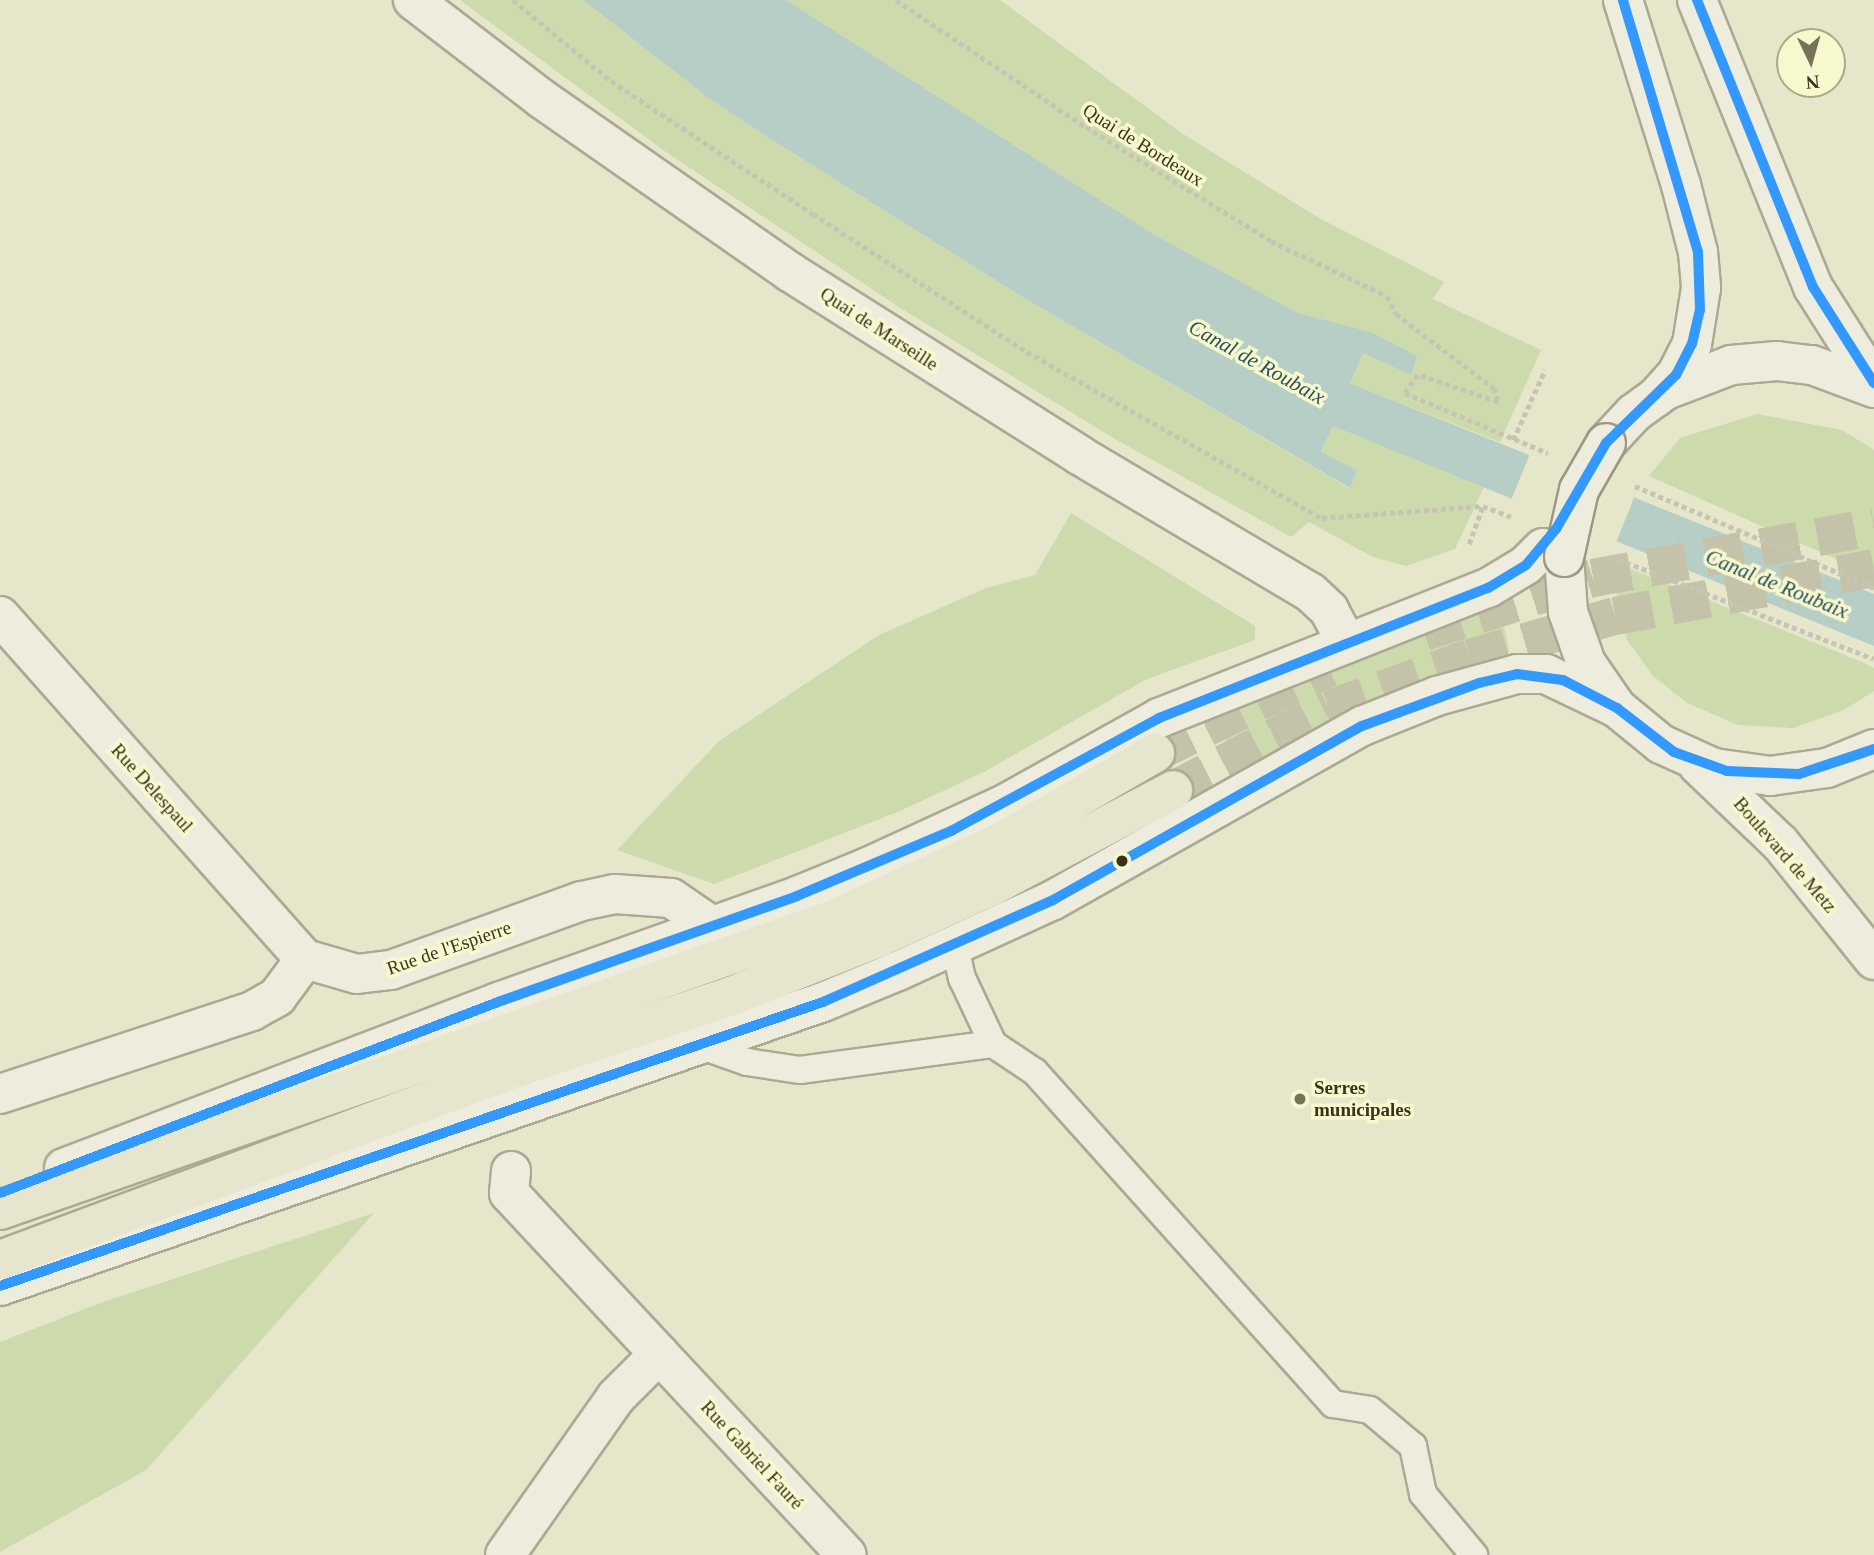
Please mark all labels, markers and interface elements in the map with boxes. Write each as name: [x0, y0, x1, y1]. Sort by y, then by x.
north arrow: [1776, 28, 1846, 98]
text: N: [1805, 71, 1820, 93]
street label: Quai de Bordeaux: [1078, 99, 1208, 191]
street label: Quai de Marseille: [816, 282, 942, 376]
water label: Canal de Roubaix: [1185, 314, 1329, 410]
water label: Canal de Roubaix: [1702, 544, 1852, 624]
street label: Rue Delespaul: [106, 739, 198, 837]
street label: Boulevard de Metz: [1729, 793, 1841, 917]
unlabelled marker: [1115, 854, 1129, 868]
street label: Rue de l'Espierre: [384, 916, 514, 980]
place label: Serres municipales: [1314, 1077, 1411, 1121]
marker: Serres municipales: [1292, 1091, 1308, 1107]
street label: Rue Gabriel Fauré: [696, 1396, 808, 1514]

